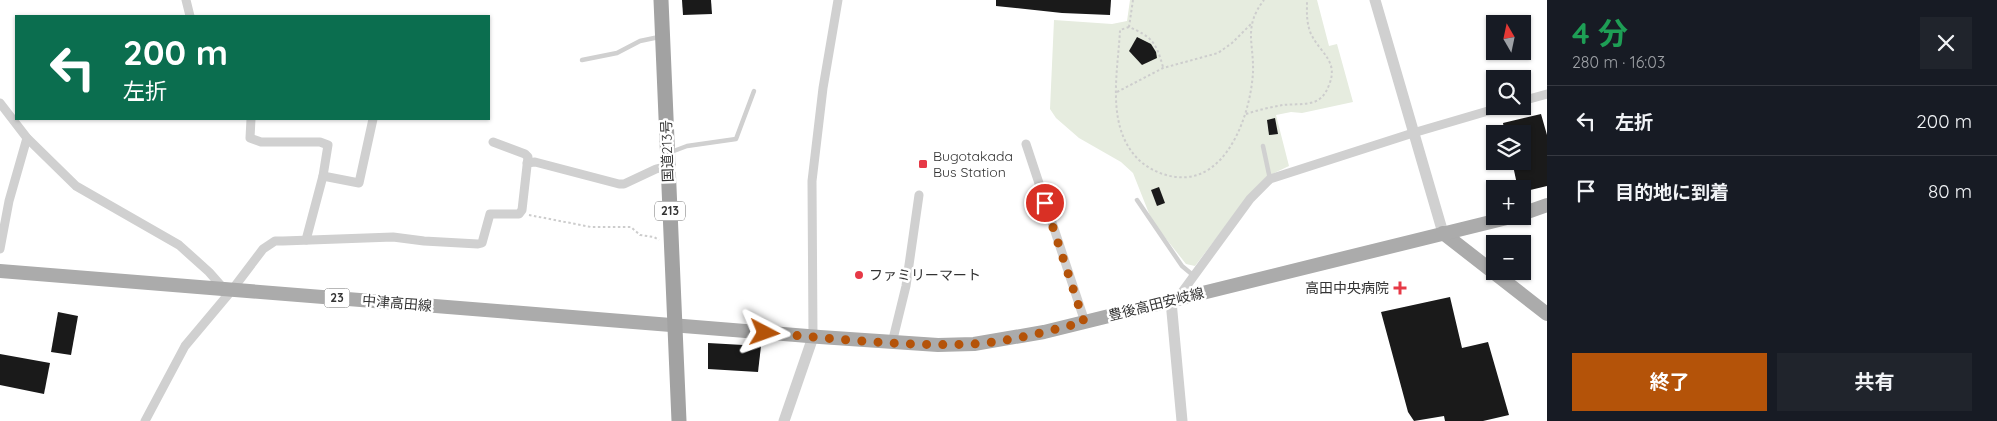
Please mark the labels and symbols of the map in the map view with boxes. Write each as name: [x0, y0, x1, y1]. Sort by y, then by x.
north arrow: [1486, 15, 1531, 60]
street label: 国道213号: [657, 120, 677, 182]
place label: Bugotakada Bus Station: [933, 147, 1013, 181]
marker: Bugotakada Bus Station: [917, 158, 929, 170]
pin: [1024, 182, 1066, 224]
road number: 213: [655, 202, 685, 220]
place label: ファミリーマート: [869, 266, 981, 284]
marker: ファミリーマート: [853, 269, 865, 281]
place label: 高田中央病院: [1305, 279, 1389, 297]
marker: 高田中央病院: [1393, 281, 1407, 295]
street label: 豊後高田安岐線: [1106, 283, 1206, 325]
road number: 23: [324, 288, 350, 308]
street label: 中津高田線: [361, 291, 433, 315]
position arrow: [738, 306, 790, 358]

